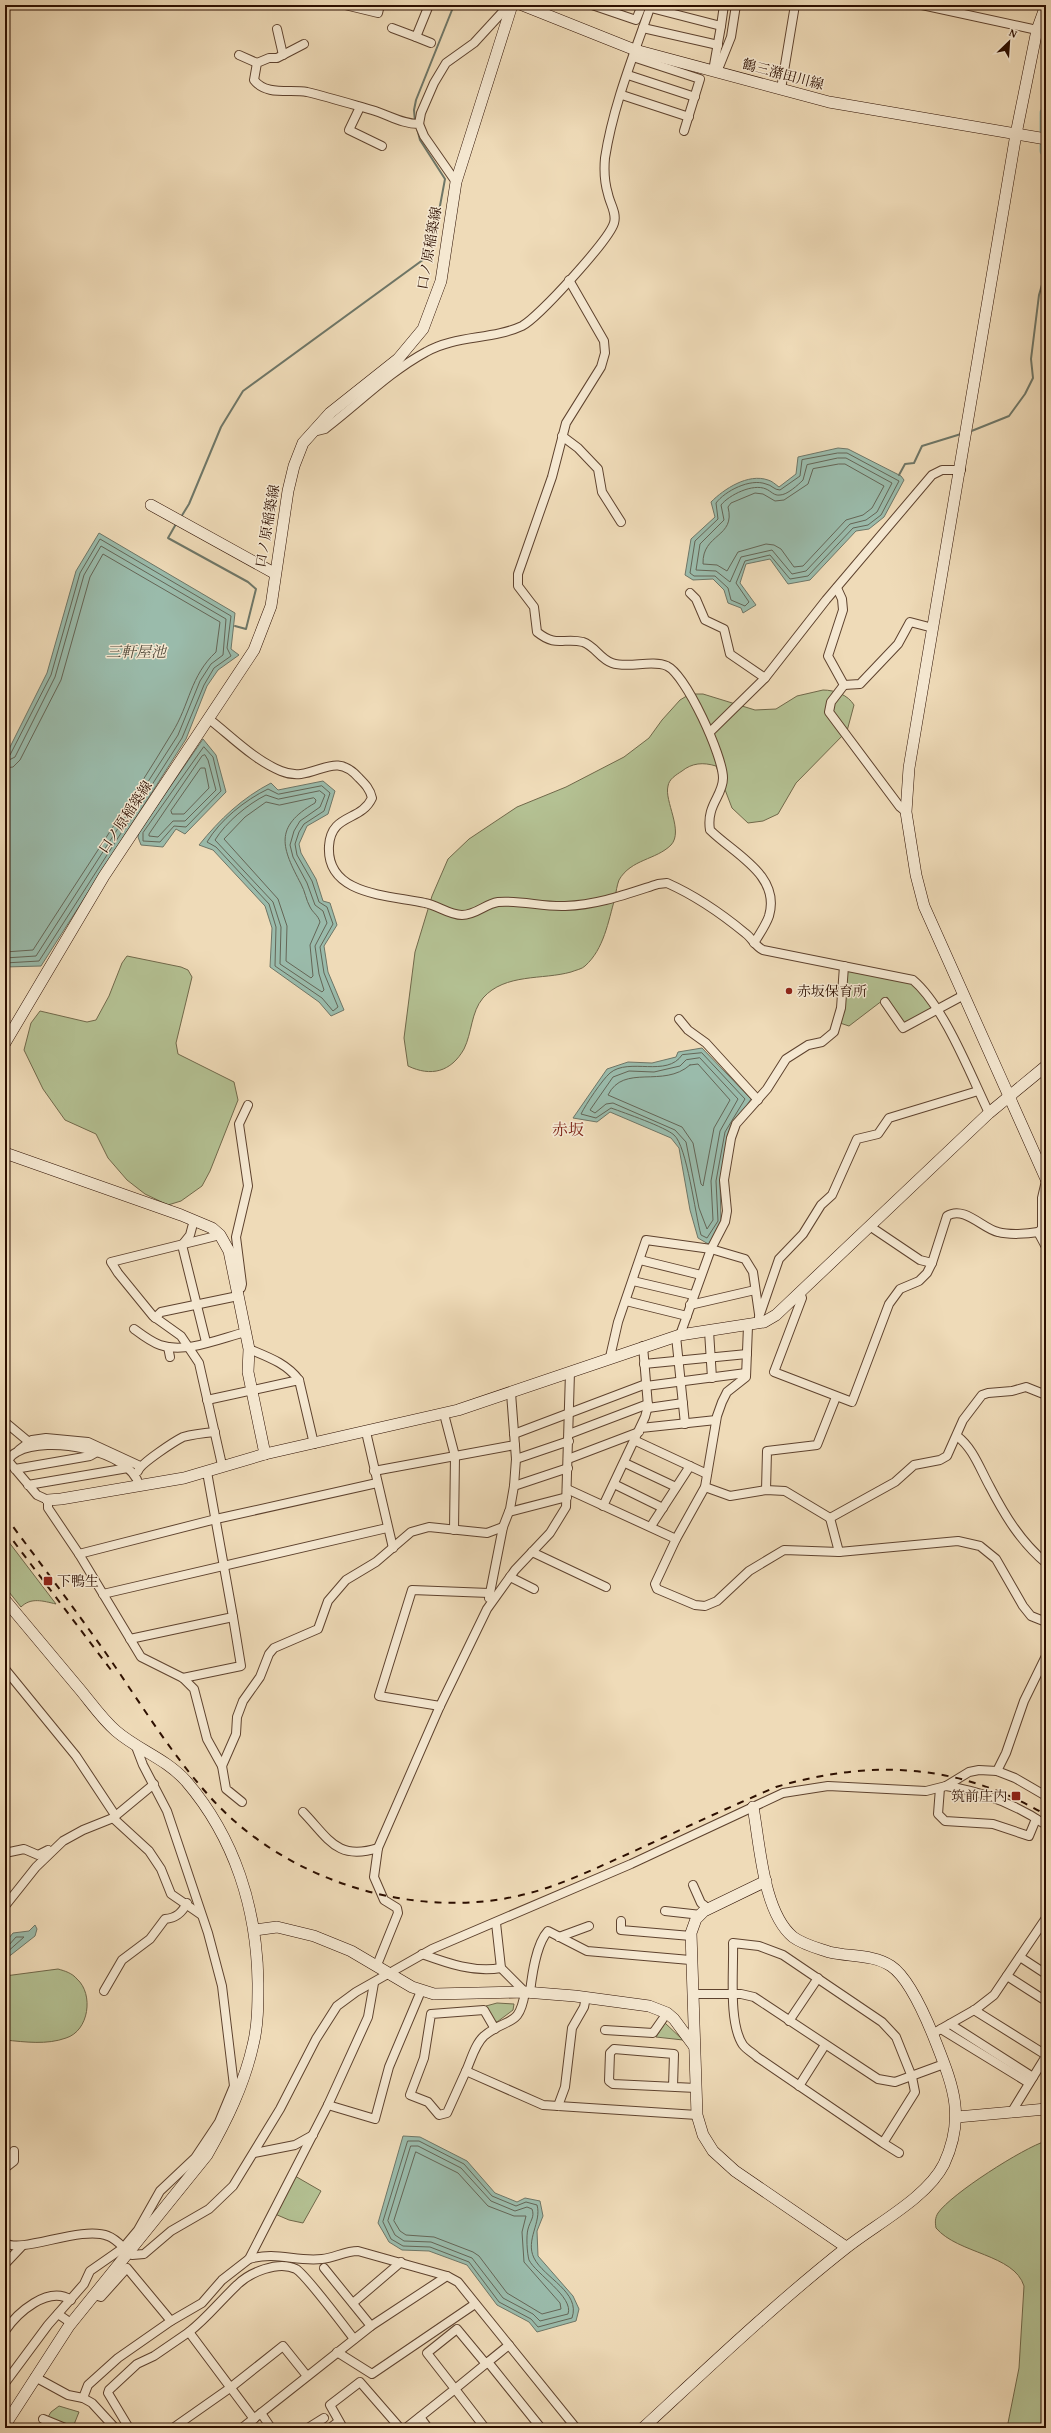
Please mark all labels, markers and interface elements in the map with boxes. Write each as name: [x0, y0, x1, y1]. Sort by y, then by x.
north arrow: [989, 22, 1029, 62]
text: N: [1007, 24, 1021, 42]
street label: 鶴三潴田川線: [740, 53, 826, 95]
street label: 口ノ原稲築線: [412, 205, 446, 291]
street label: 口ノ原稲築線: [250, 483, 284, 569]
water label: 三軒屋池: [106, 641, 168, 662]
street label: 口ノ原稲築線: [93, 777, 157, 857]
place label: 赤坂保育所: [797, 981, 867, 1001]
marker: 赤坂保育所: [784, 986, 794, 996]
district label: 赤坂: [552, 1117, 584, 1141]
place label: 下鴨生: [57, 1571, 99, 1591]
marker: 下鴨生: [42, 1575, 54, 1587]
place label: 筑前庄内: [951, 1786, 1007, 1806]
marker: 筑前庄内: [1010, 1790, 1022, 1802]

